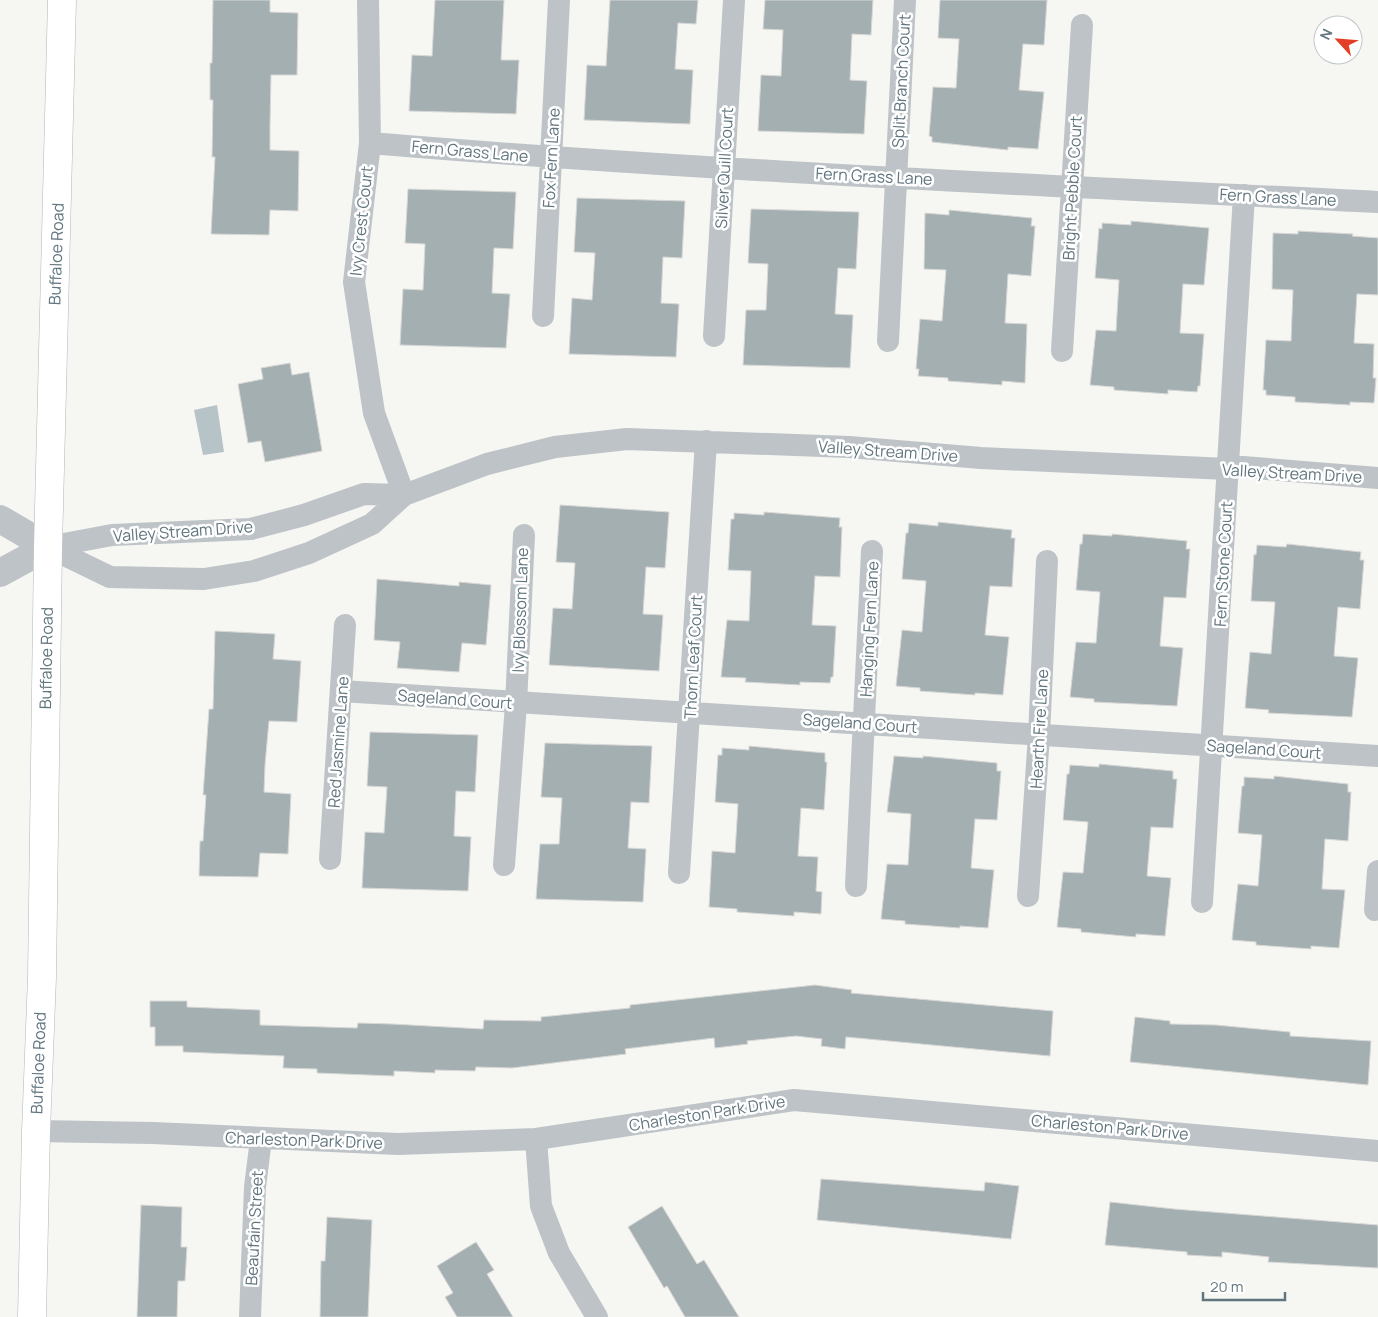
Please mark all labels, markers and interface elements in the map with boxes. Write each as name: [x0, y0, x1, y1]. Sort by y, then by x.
street label: Split Branch Court: [887, 13, 915, 149]
north arrow: [1313, 15, 1363, 65]
text: N: [1315, 25, 1337, 43]
street label: Fox Fern Lane: [537, 107, 565, 209]
street label: Silver Quill Court: [710, 107, 738, 229]
street label: Bright Pebble Court: [1057, 115, 1087, 261]
street label: Fern Grass Lane: [411, 135, 529, 167]
street label: Fern Grass Lane: [815, 162, 933, 190]
street label: Ivy Crest Court: [344, 165, 378, 277]
street label: Fern Grass Lane: [1219, 183, 1337, 211]
street label: Buffaloe Road: [43, 203, 69, 305]
street label: Valley Stream Drive: [817, 435, 959, 467]
street label: Valley Stream Drive: [1221, 458, 1363, 488]
street label: Fern Stone Court: [1209, 501, 1237, 627]
street label: Valley Stream Drive: [112, 515, 254, 547]
street label: Ivy Blossom Lane: [507, 547, 533, 673]
street label: Hanging Fern Lane: [854, 560, 884, 698]
street label: Thorn Leaf Court: [679, 594, 707, 720]
street label: Buffaloe Road: [34, 607, 58, 709]
street label: Hearth Fire Lane: [1025, 669, 1053, 789]
street label: Red Jasmine Lane: [322, 675, 354, 809]
street label: Sageland Court: [397, 684, 513, 714]
street label: Sageland Court: [802, 708, 918, 738]
street label: Sageland Court: [1206, 734, 1322, 764]
street label: Buffaloe Road: [25, 1012, 51, 1114]
street label: Charleston Park Drive: [627, 1090, 787, 1136]
street label: Charleston Park Drive: [1030, 1109, 1190, 1145]
street label: Charleston Park Drive: [225, 1126, 383, 1154]
street label: Beaufain Street: [240, 1170, 268, 1286]
scale bar: [1203, 1270, 1286, 1302]
text: 20 m: [1210, 1276, 1243, 1297]

